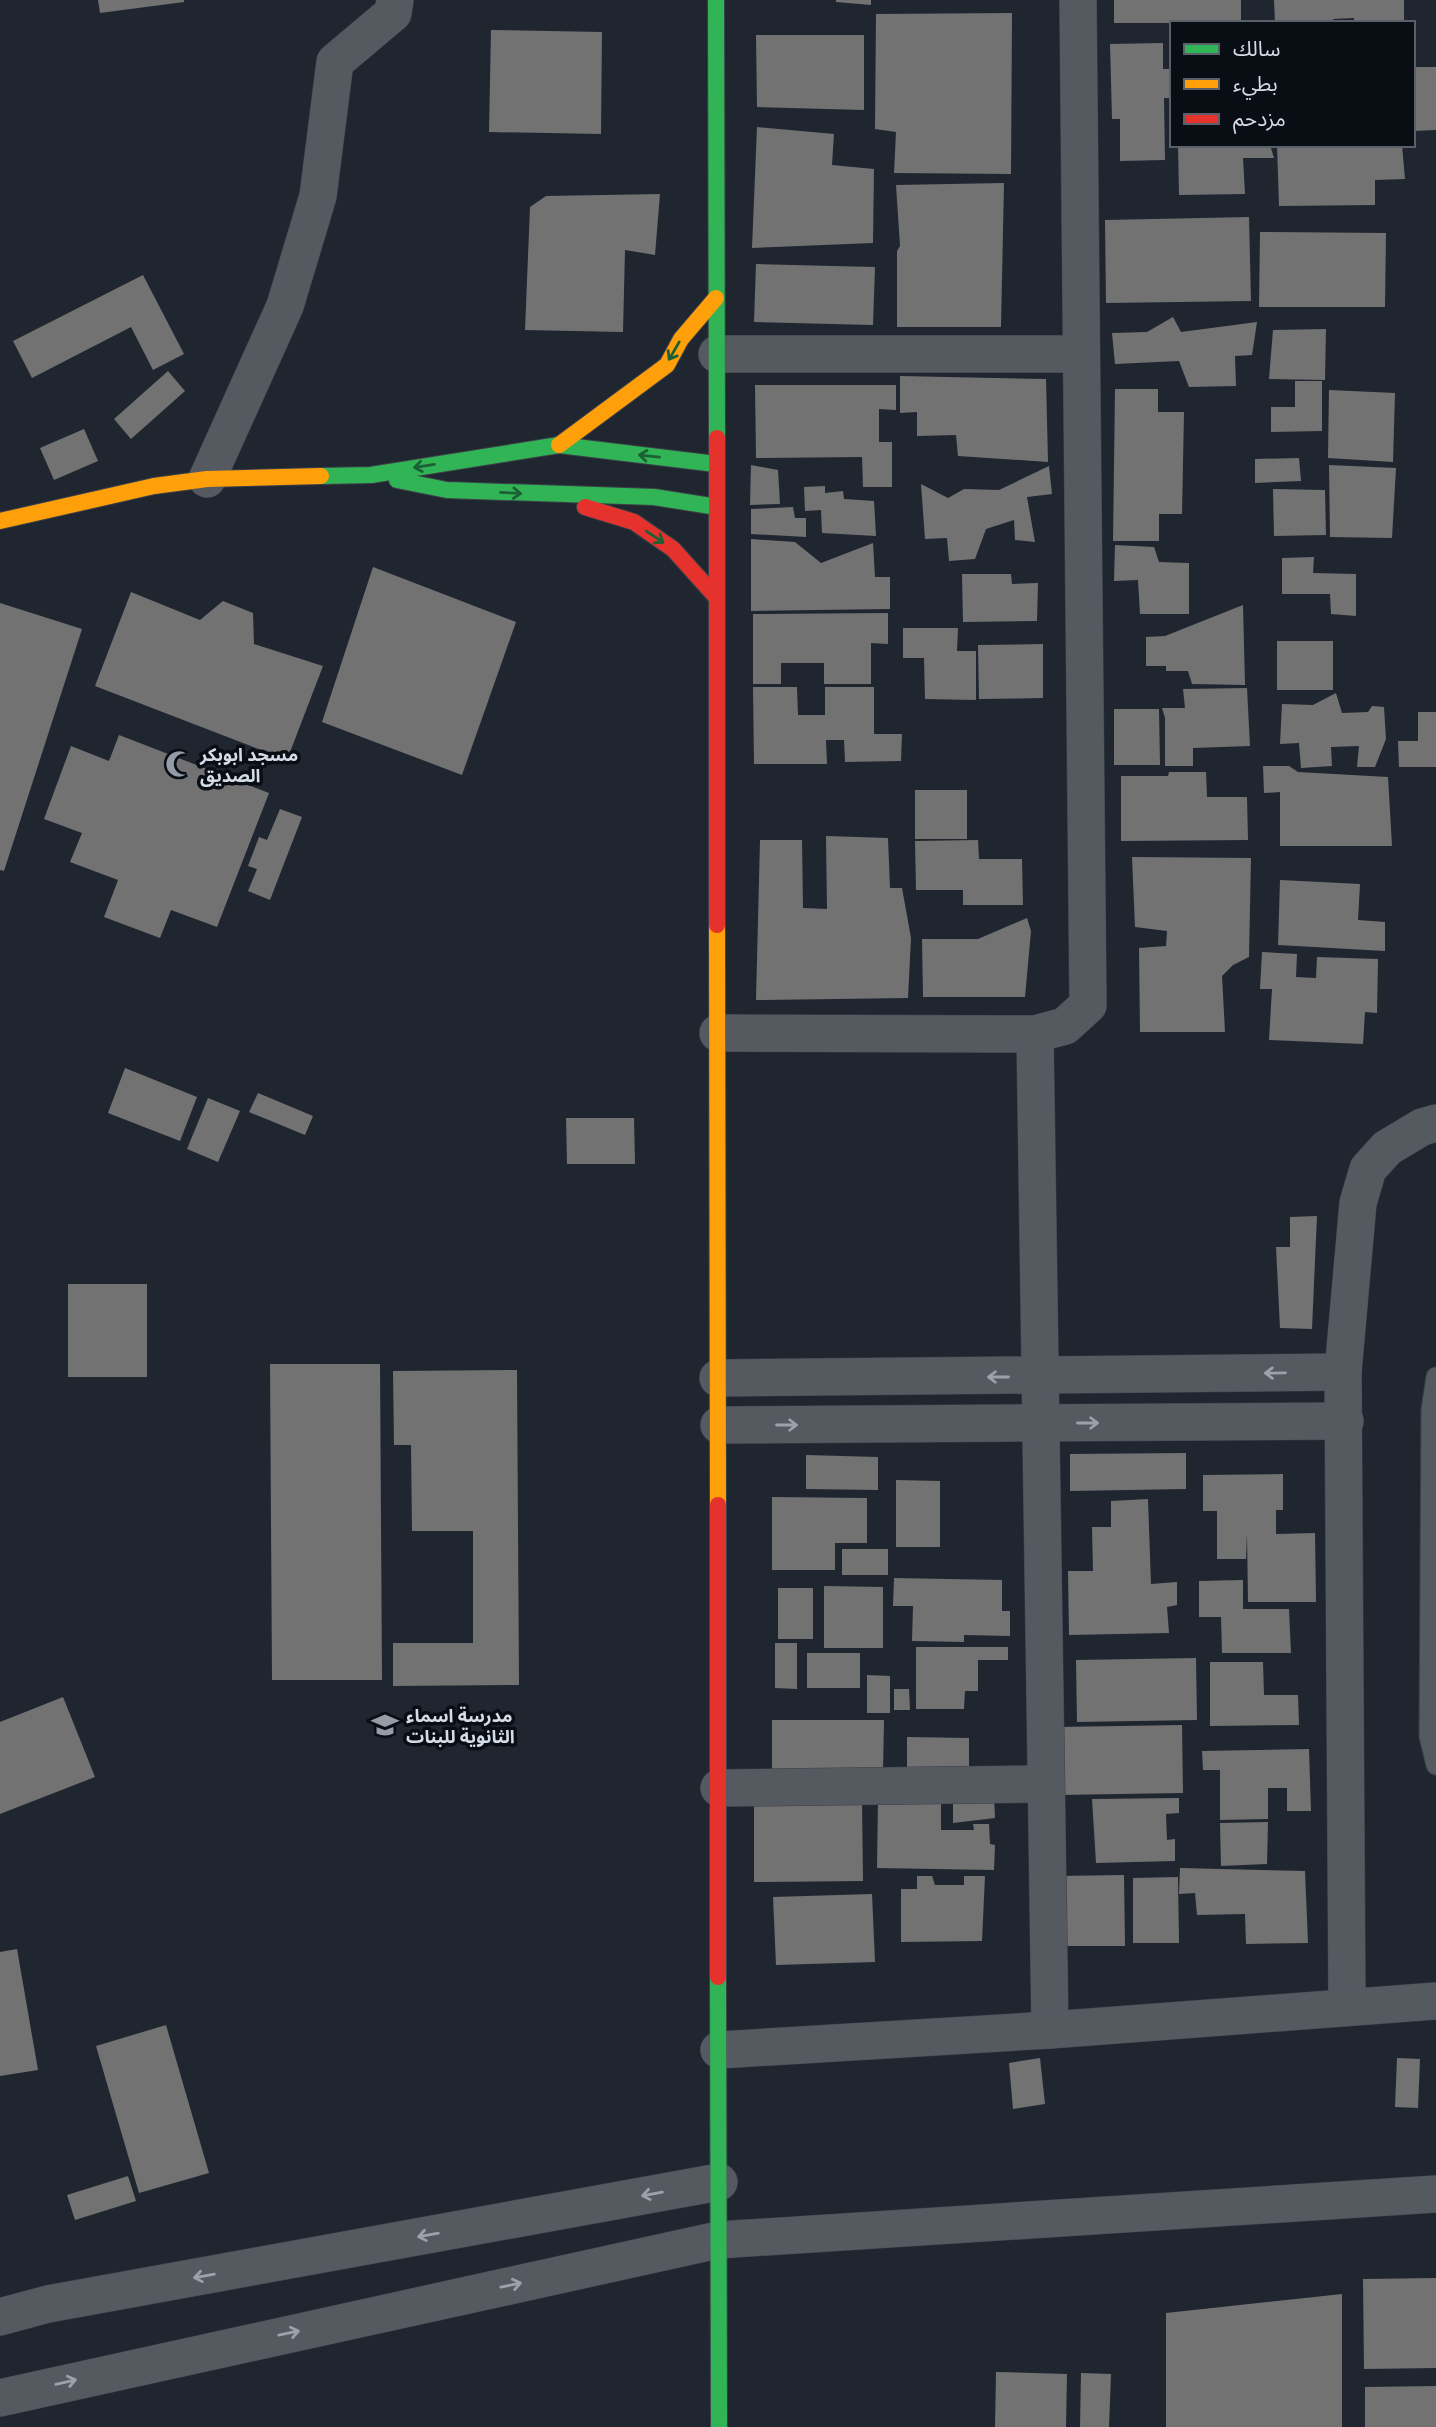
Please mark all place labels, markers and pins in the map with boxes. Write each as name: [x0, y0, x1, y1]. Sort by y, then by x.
place label: مسجد ابوبكر الصديق: [199, 744, 298, 787]
mosque icon: مسجد ابوبكر الصديق: [164, 749, 194, 779]
place label: مدرسة اسماء الثانوية للبنات: [406, 1705, 515, 1747]
school or university icon: مدرسة اسماء الثانوية للبنات: [370, 1710, 400, 1740]

